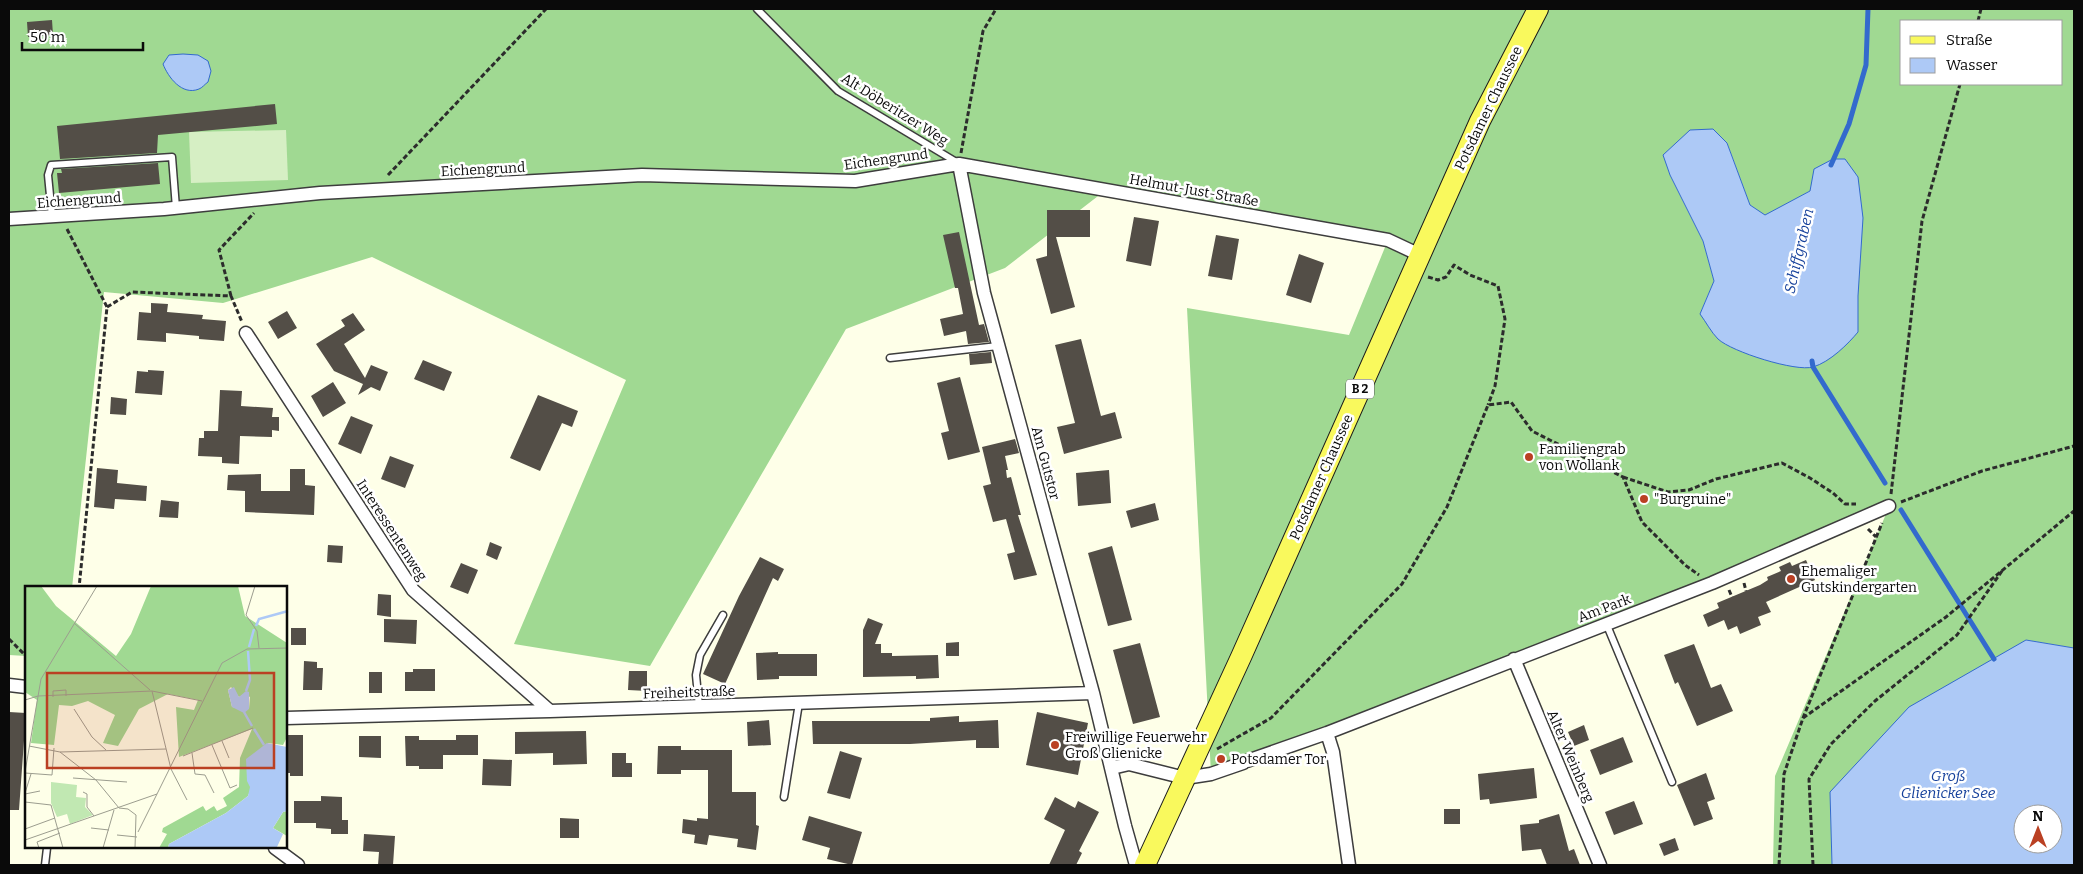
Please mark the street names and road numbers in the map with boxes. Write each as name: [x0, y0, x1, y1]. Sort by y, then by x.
street label: Potsdamer Chaussee: [1451, 43, 1526, 173]
street label: Alt Döberitzer Weg: [838, 70, 951, 149]
street label: Eichengrund: [843, 145, 929, 174]
street label: Eichengrund: [440, 159, 526, 180]
street label: Helmut-Just-Straße: [1128, 171, 1260, 210]
street label: Eichengrund: [36, 189, 122, 212]
road number: B 2: [1346, 379, 1374, 398]
street label: Potsdamer Chaussee: [1286, 412, 1357, 543]
street label: Am Gutstor: [1028, 425, 1063, 502]
street label: Interessentenweg: [353, 476, 431, 584]
street label: Am Park: [1575, 591, 1633, 626]
street label: Freiheitstraße: [642, 682, 736, 703]
street label: Alter Weinberg: [1543, 707, 1598, 805]

